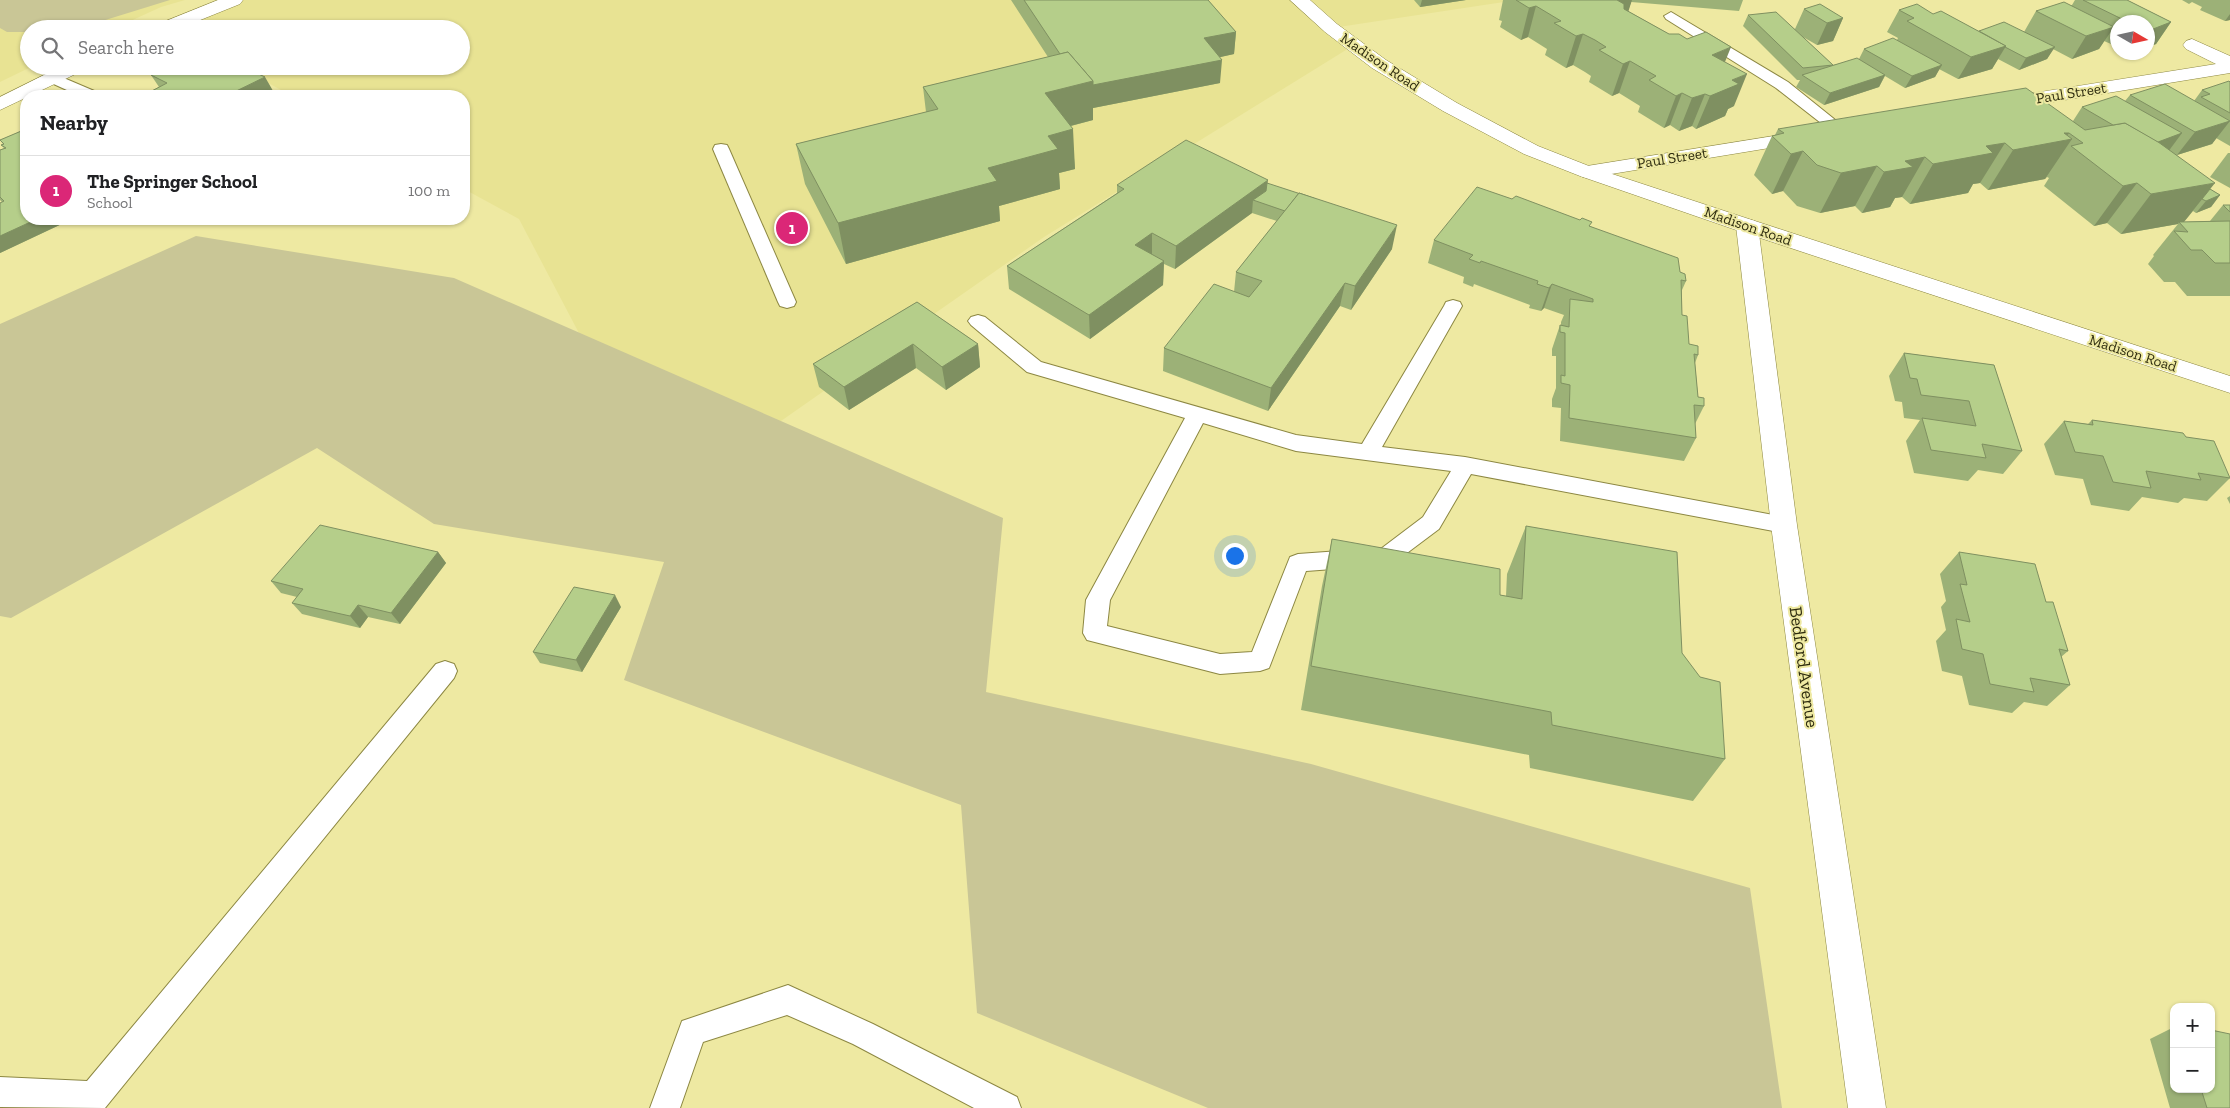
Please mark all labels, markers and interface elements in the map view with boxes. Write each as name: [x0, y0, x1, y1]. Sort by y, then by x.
north arrow: [2110, 15, 2155, 60]
search box: [20, 20, 470, 75]
street label: Madison Road: [1337, 29, 1424, 95]
icon: search: [38, 34, 66, 62]
text: Search here: [78, 36, 174, 59]
street label: Paul Street: [2034, 78, 2108, 107]
text: Nearby: [40, 110, 108, 135]
street label: Paul Street: [1635, 143, 1709, 172]
text: The Springer School: [87, 170, 257, 193]
text: 1: [53, 181, 59, 200]
text: 100 m: [408, 181, 450, 200]
text: School: [87, 193, 133, 212]
street label: Madison Road: [1702, 203, 1795, 250]
pin: 1: [776, 209, 808, 247]
street label: Madison Road: [2087, 330, 2180, 376]
your location: [1222, 543, 1248, 569]
street label: Bedford Avenue: [1785, 605, 1823, 729]
map controls: [2170, 1003, 2215, 1093]
button: +: [2170, 1003, 2215, 1048]
button: −: [2170, 1048, 2215, 1093]

